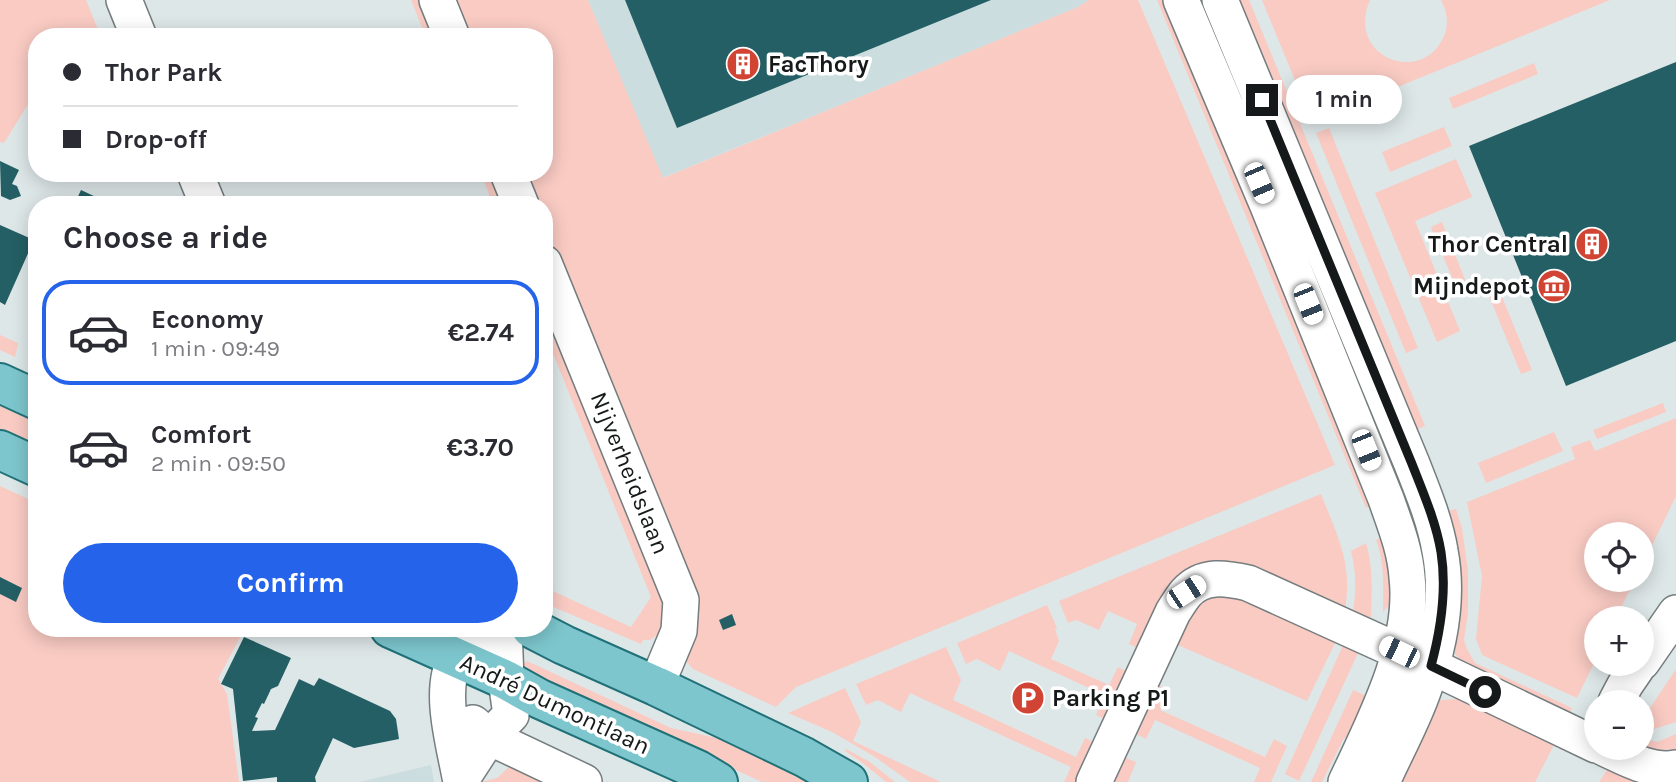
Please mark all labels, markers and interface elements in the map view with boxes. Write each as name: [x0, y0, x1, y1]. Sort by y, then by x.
building icon: FacThory: [724, 45, 762, 83]
place label: FacThory: [768, 50, 869, 78]
text: Thor Park: [105, 57, 222, 88]
callout: 1 min: [1286, 76, 1402, 124]
route end: [1246, 84, 1278, 116]
text: 1 min: [1315, 86, 1373, 113]
text: Drop-off: [105, 124, 207, 155]
car: [1242, 160, 1277, 206]
text: Choose a ride: [63, 219, 268, 256]
building icon: Thor Central: [1573, 225, 1611, 263]
place label: Thor Central: [1428, 230, 1568, 258]
museum icon: Mijndepot: [1535, 267, 1573, 305]
place label: Mijndepot: [1413, 272, 1530, 300]
car: [1291, 281, 1326, 327]
icon: car: [67, 301, 130, 364]
text: Economy: [151, 304, 263, 335]
text: €2.74: [448, 317, 514, 348]
text: 1 min · 09:49: [151, 335, 280, 362]
street label: Nijverheidslaan: [585, 388, 675, 558]
icon: car: [67, 416, 130, 479]
text: Comfort: [151, 419, 252, 450]
car: [1349, 427, 1384, 473]
text: €3.70: [446, 432, 514, 463]
text: 2 min · 09:50: [151, 450, 286, 477]
map controls: [1584, 522, 1654, 760]
button: locate: [1584, 522, 1654, 592]
button: Confirm: [63, 543, 518, 623]
car: [1163, 572, 1210, 612]
button: +: [1584, 606, 1654, 676]
car: [1376, 633, 1423, 671]
street label: André Dumontlaan: [456, 648, 654, 760]
route start: [1469, 676, 1501, 708]
parking icon: Parking P1: [1009, 679, 1047, 717]
place label: Parking P1: [1052, 684, 1169, 712]
button: −: [1584, 690, 1654, 760]

